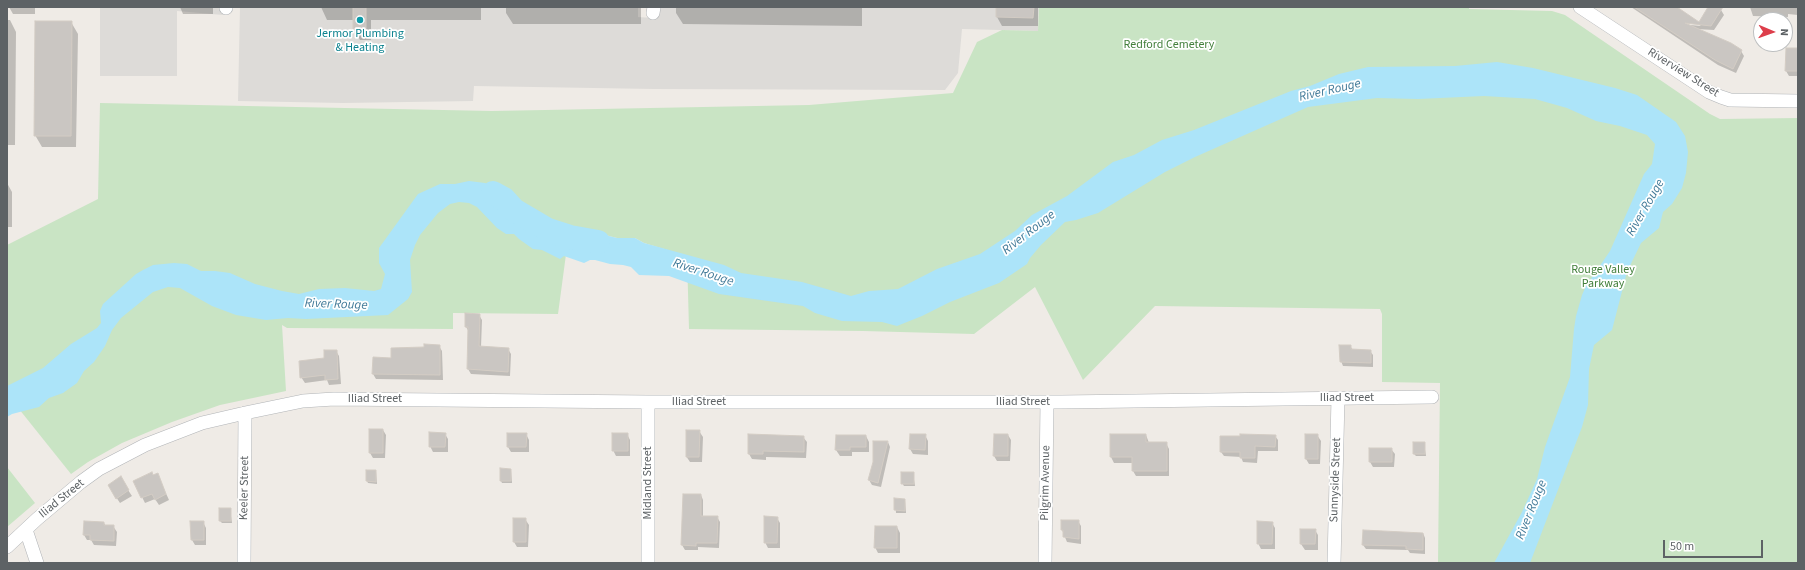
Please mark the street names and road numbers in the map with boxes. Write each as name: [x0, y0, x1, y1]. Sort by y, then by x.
street label: Riverview Street: [1645, 45, 1721, 101]
street label: Iliad Street: [1320, 391, 1374, 405]
street label: Iliad Street: [348, 392, 402, 406]
street label: Iliad Street: [672, 395, 726, 409]
street label: Iliad Street: [996, 395, 1050, 409]
street label: Sunnyside Street: [1327, 437, 1345, 523]
street label: Pilgrim Avenue: [1038, 445, 1054, 521]
street label: Midland Street: [641, 446, 655, 520]
street label: Keeler Street: [237, 456, 253, 520]
street label: Iliad Street: [36, 476, 88, 522]

